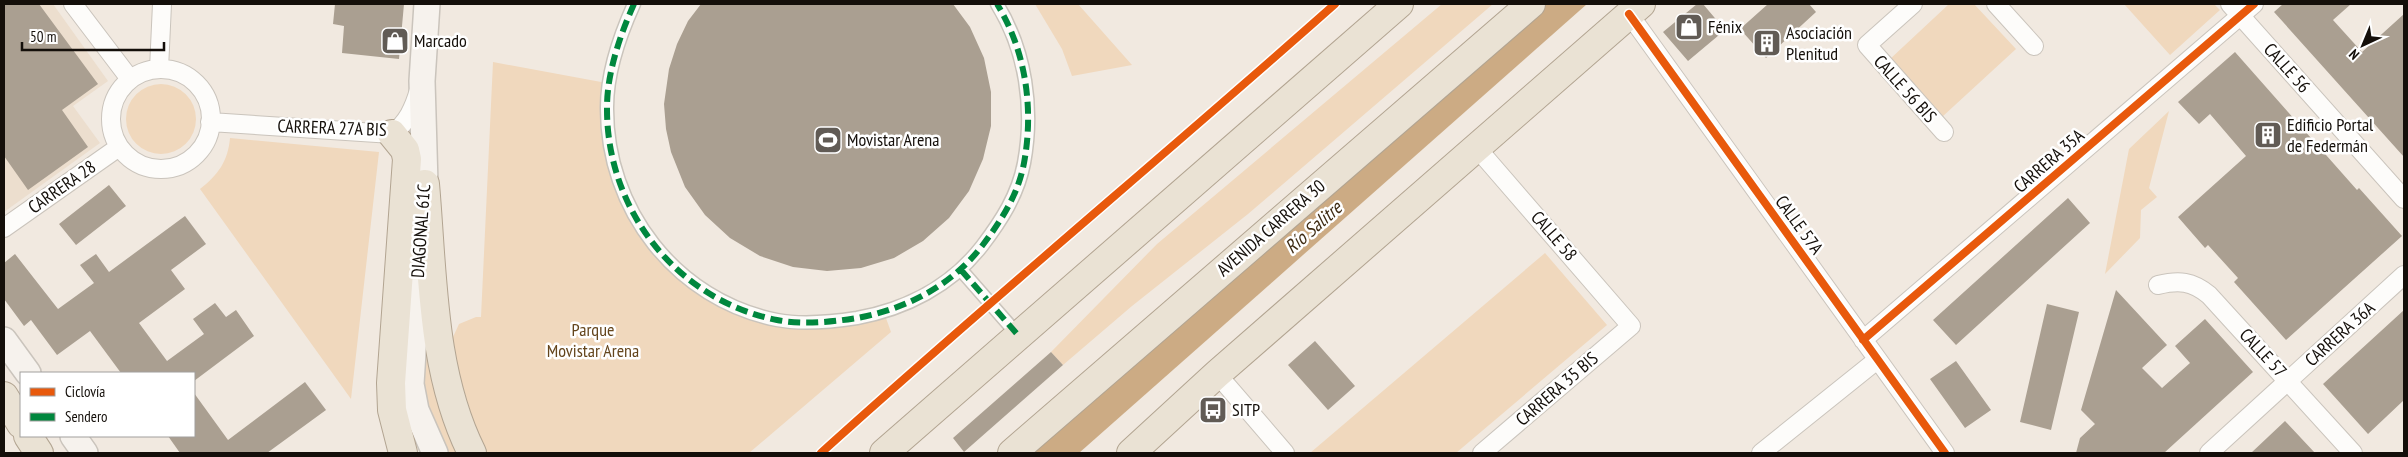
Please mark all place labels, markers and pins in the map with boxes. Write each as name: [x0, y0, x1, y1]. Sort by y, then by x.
shop icon: Fénix: [1674, 12, 1704, 42]
place label: Fénix: [1708, 15, 1743, 38]
place label: Asociación Plenitud: [1786, 21, 1852, 65]
shop icon: Marcado: [380, 26, 410, 56]
building icon: Asociación Plenitud: [1752, 28, 1782, 58]
place label: Marcado: [414, 29, 467, 52]
place label: Edificio Portal de Federmán: [2287, 113, 2374, 157]
building icon: Edificio Portal de Federmán: [2253, 120, 2283, 150]
sports icon: Movistar Arena: [813, 125, 843, 155]
place label: Movistar Arena: [847, 128, 939, 151]
bus stop icon: SITP: [1198, 395, 1228, 425]
place label: SITP: [1232, 398, 1260, 421]

